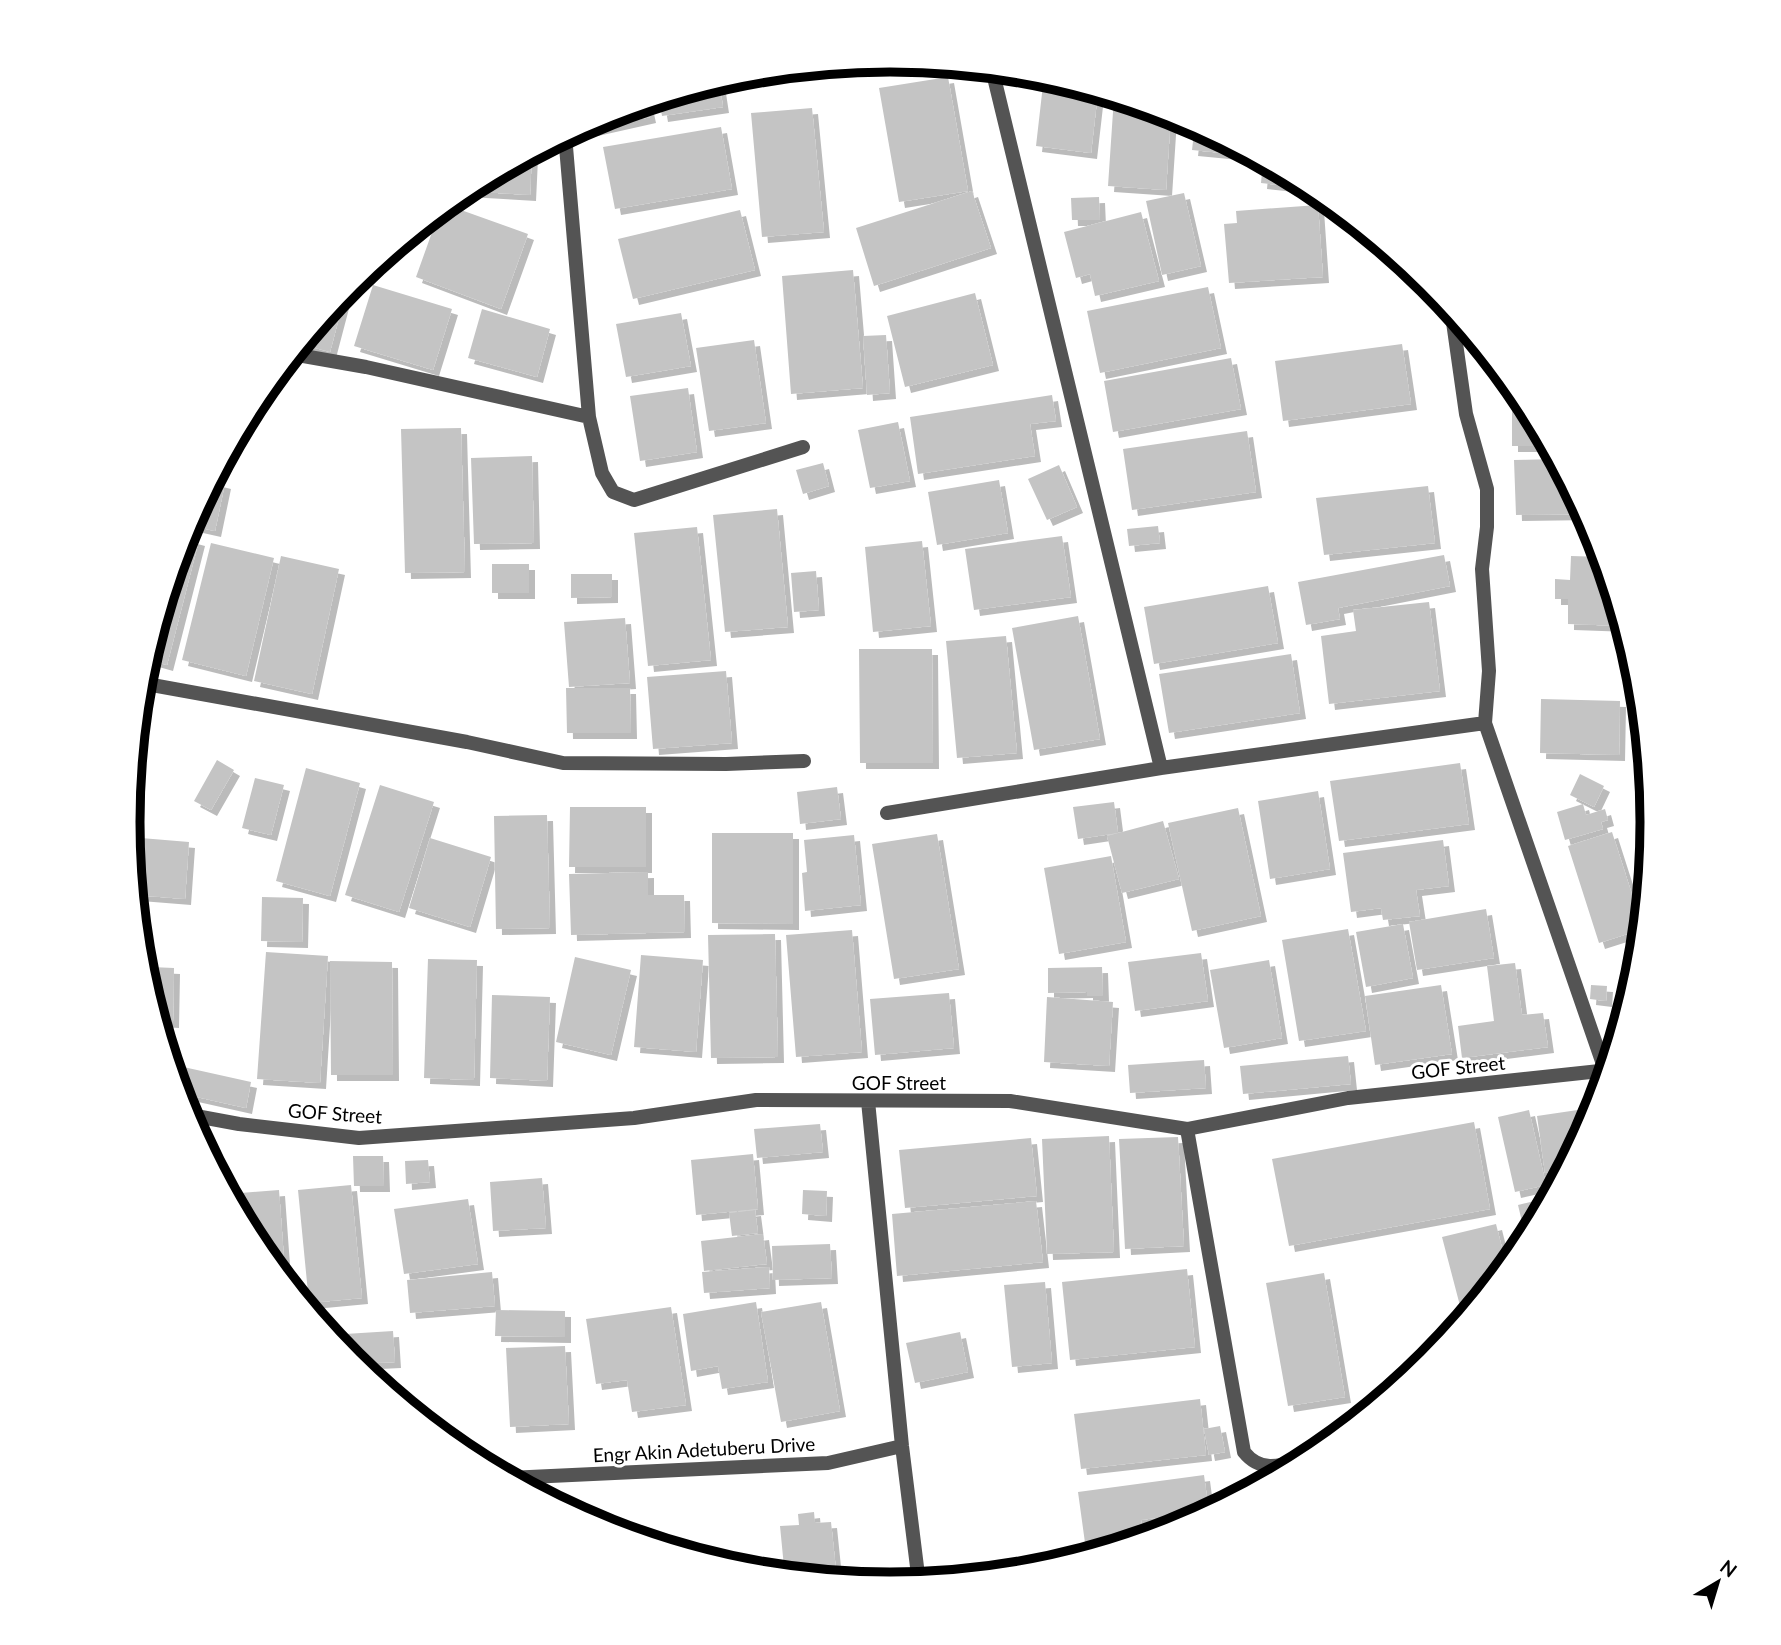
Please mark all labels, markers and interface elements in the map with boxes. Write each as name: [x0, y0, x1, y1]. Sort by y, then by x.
street label: GOF Street: [1410, 1051, 1506, 1083]
street label: GOF Street: [852, 1071, 946, 1094]
street label: GOF Street: [287, 1098, 383, 1128]
street label: Engr Akin Adetuberu Drive: [592, 1432, 816, 1466]
north arrow: [1683, 1547, 1753, 1617]
text: N: [1716, 1555, 1742, 1582]

